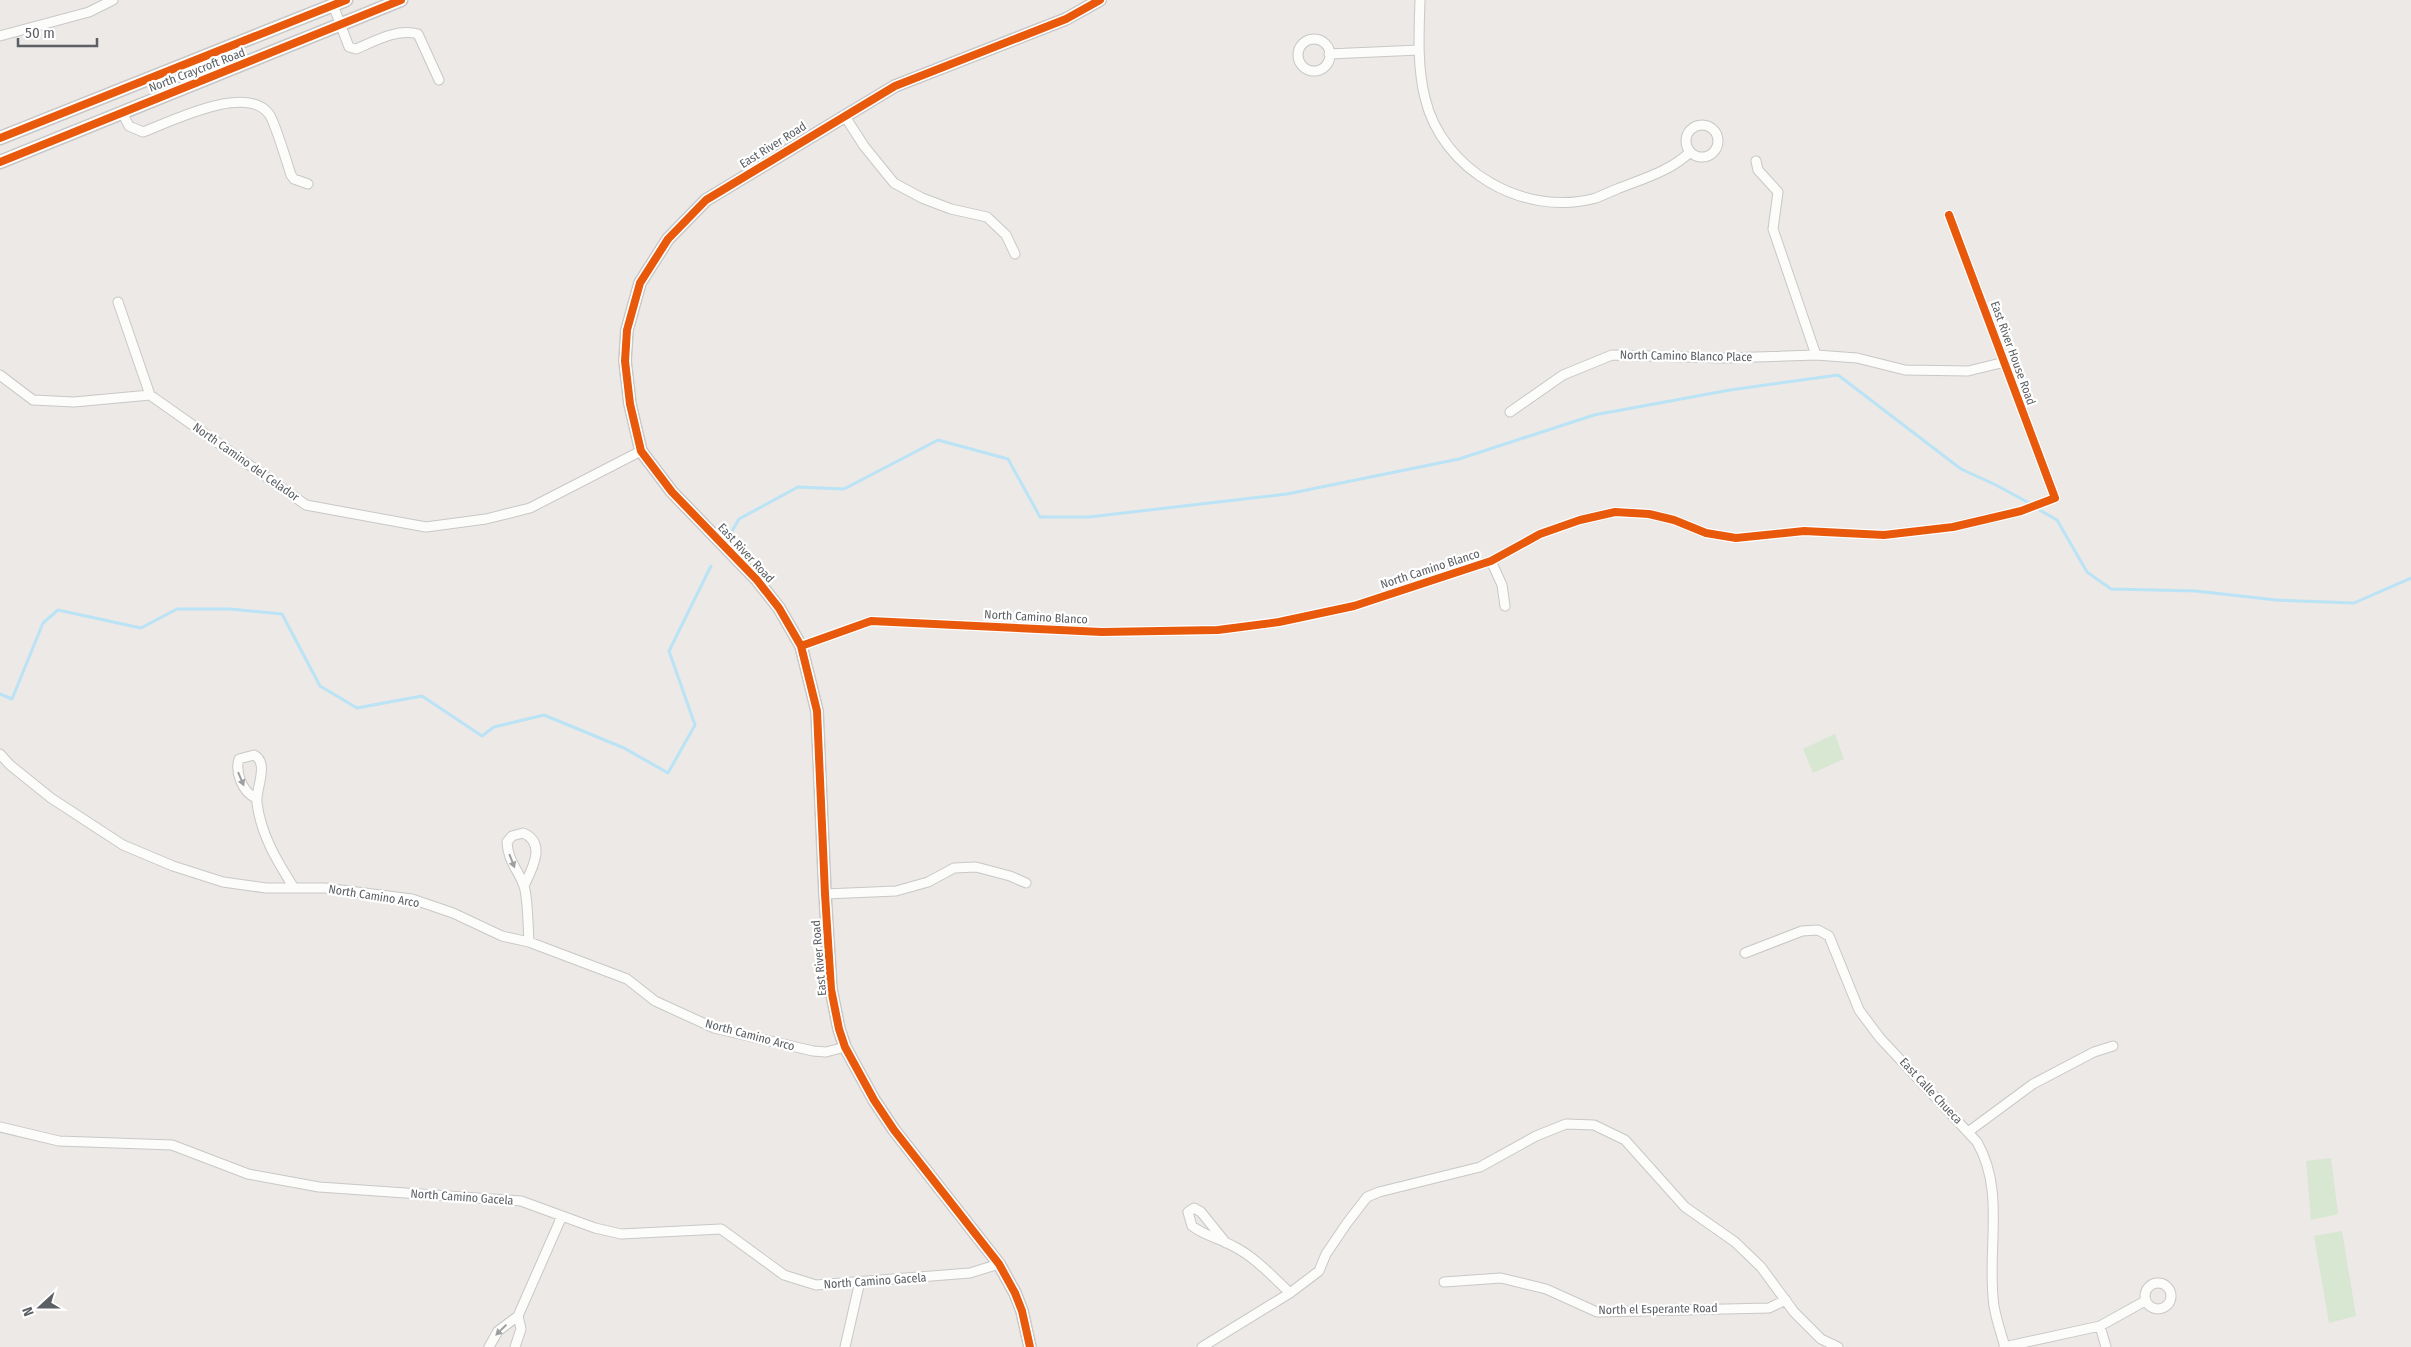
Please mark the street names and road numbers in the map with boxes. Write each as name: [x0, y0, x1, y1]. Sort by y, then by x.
street label: North Craycroft Road: [147, 45, 247, 95]
street label: East River Road: [737, 119, 809, 171]
street label: East River House Road: [1988, 299, 2038, 407]
street label: North Camino Blanco Place: [1620, 348, 1752, 364]
street label: North Camino del Celador: [190, 420, 302, 504]
street label: East River Road: [715, 520, 777, 586]
street label: North Camino Blanco: [1379, 546, 1481, 592]
street label: North Camino Blanco: [984, 607, 1088, 627]
street label: North Camino Arco: [328, 882, 420, 910]
street label: East River Road: [809, 920, 829, 996]
street label: North Camino Arco: [704, 1016, 796, 1054]
street label: East Calle Chueca: [1897, 1055, 1965, 1127]
street label: North Camino Gacela: [410, 1186, 514, 1208]
street label: North Camino Gacela: [823, 1270, 927, 1292]
street label: North el Esperante Road: [1598, 1301, 1718, 1317]

